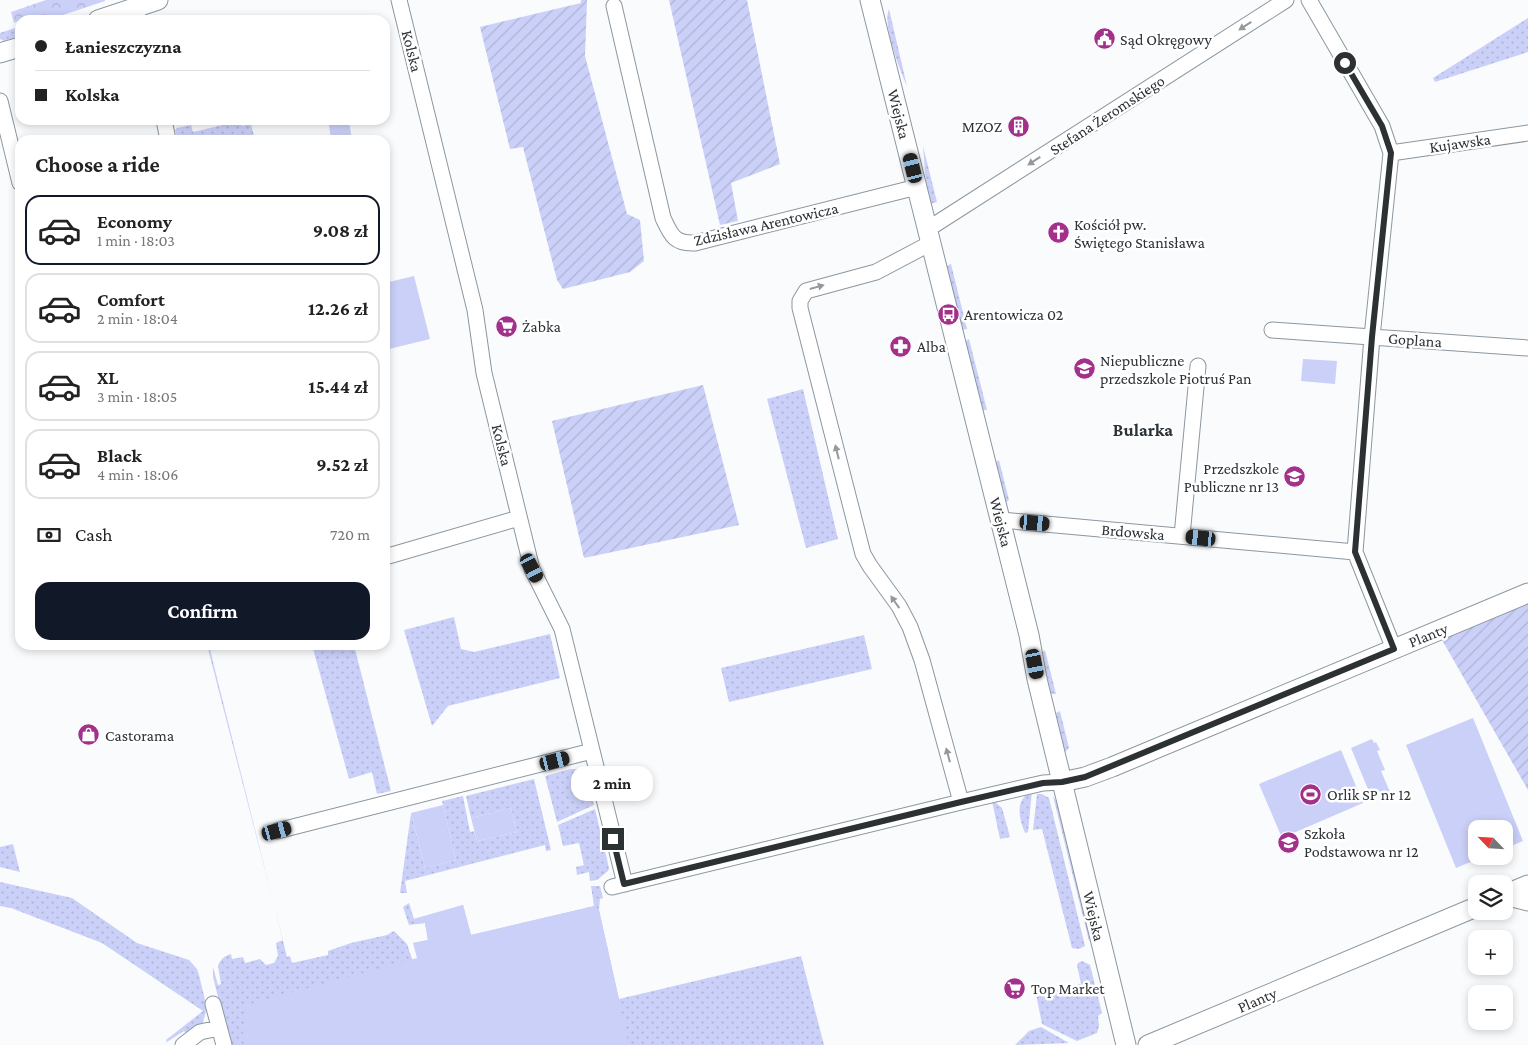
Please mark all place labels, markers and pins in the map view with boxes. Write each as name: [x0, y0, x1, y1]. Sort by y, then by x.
public building icon: Sąd Okręgowy: [1092, 27, 1116, 51]
place label: Sąd Okręgowy: [1120, 31, 1213, 49]
building icon: MZOZ: [1006, 114, 1030, 138]
place label: MZOZ: [962, 118, 1002, 135]
place label: Kościół pw. Świętego Stanisława: [1074, 216, 1205, 252]
church icon: Kościół pw. Świętego Stanisława: [1046, 221, 1070, 245]
bus stop icon: Arentowicza 02: [936, 302, 960, 326]
place label: Arentowicza 02: [964, 306, 1064, 323]
supermarket icon: Żabka: [494, 314, 518, 338]
place label: Żabka: [522, 318, 562, 335]
pharmacy icon: Alba: [889, 334, 913, 358]
place label: Alba: [917, 338, 947, 355]
place label: Niepubliczne przedszkole Piotruś Pan: [1100, 352, 1252, 388]
school or university icon: Niepubliczne przedszkole Piotruś Pan: [1072, 357, 1096, 381]
place label: Przedszkole Publiczne nr 13: [1184, 460, 1279, 495]
school or university icon: Przedszkole Publiczne nr 13: [1283, 465, 1307, 489]
shop icon: Castorama: [77, 723, 101, 747]
place label: Castorama: [105, 727, 175, 744]
sports icon: Orlik SP nr 12: [1299, 782, 1323, 806]
place label: Orlik SP nr 12: [1327, 786, 1411, 803]
place label: Szkoła Podstawowa nr 12: [1304, 825, 1419, 860]
school or university icon: Szkoła Podstawowa nr 12: [1276, 830, 1300, 854]
supermarket icon: Top Market: [1003, 976, 1027, 1000]
place label: Top Market: [1031, 980, 1105, 998]

